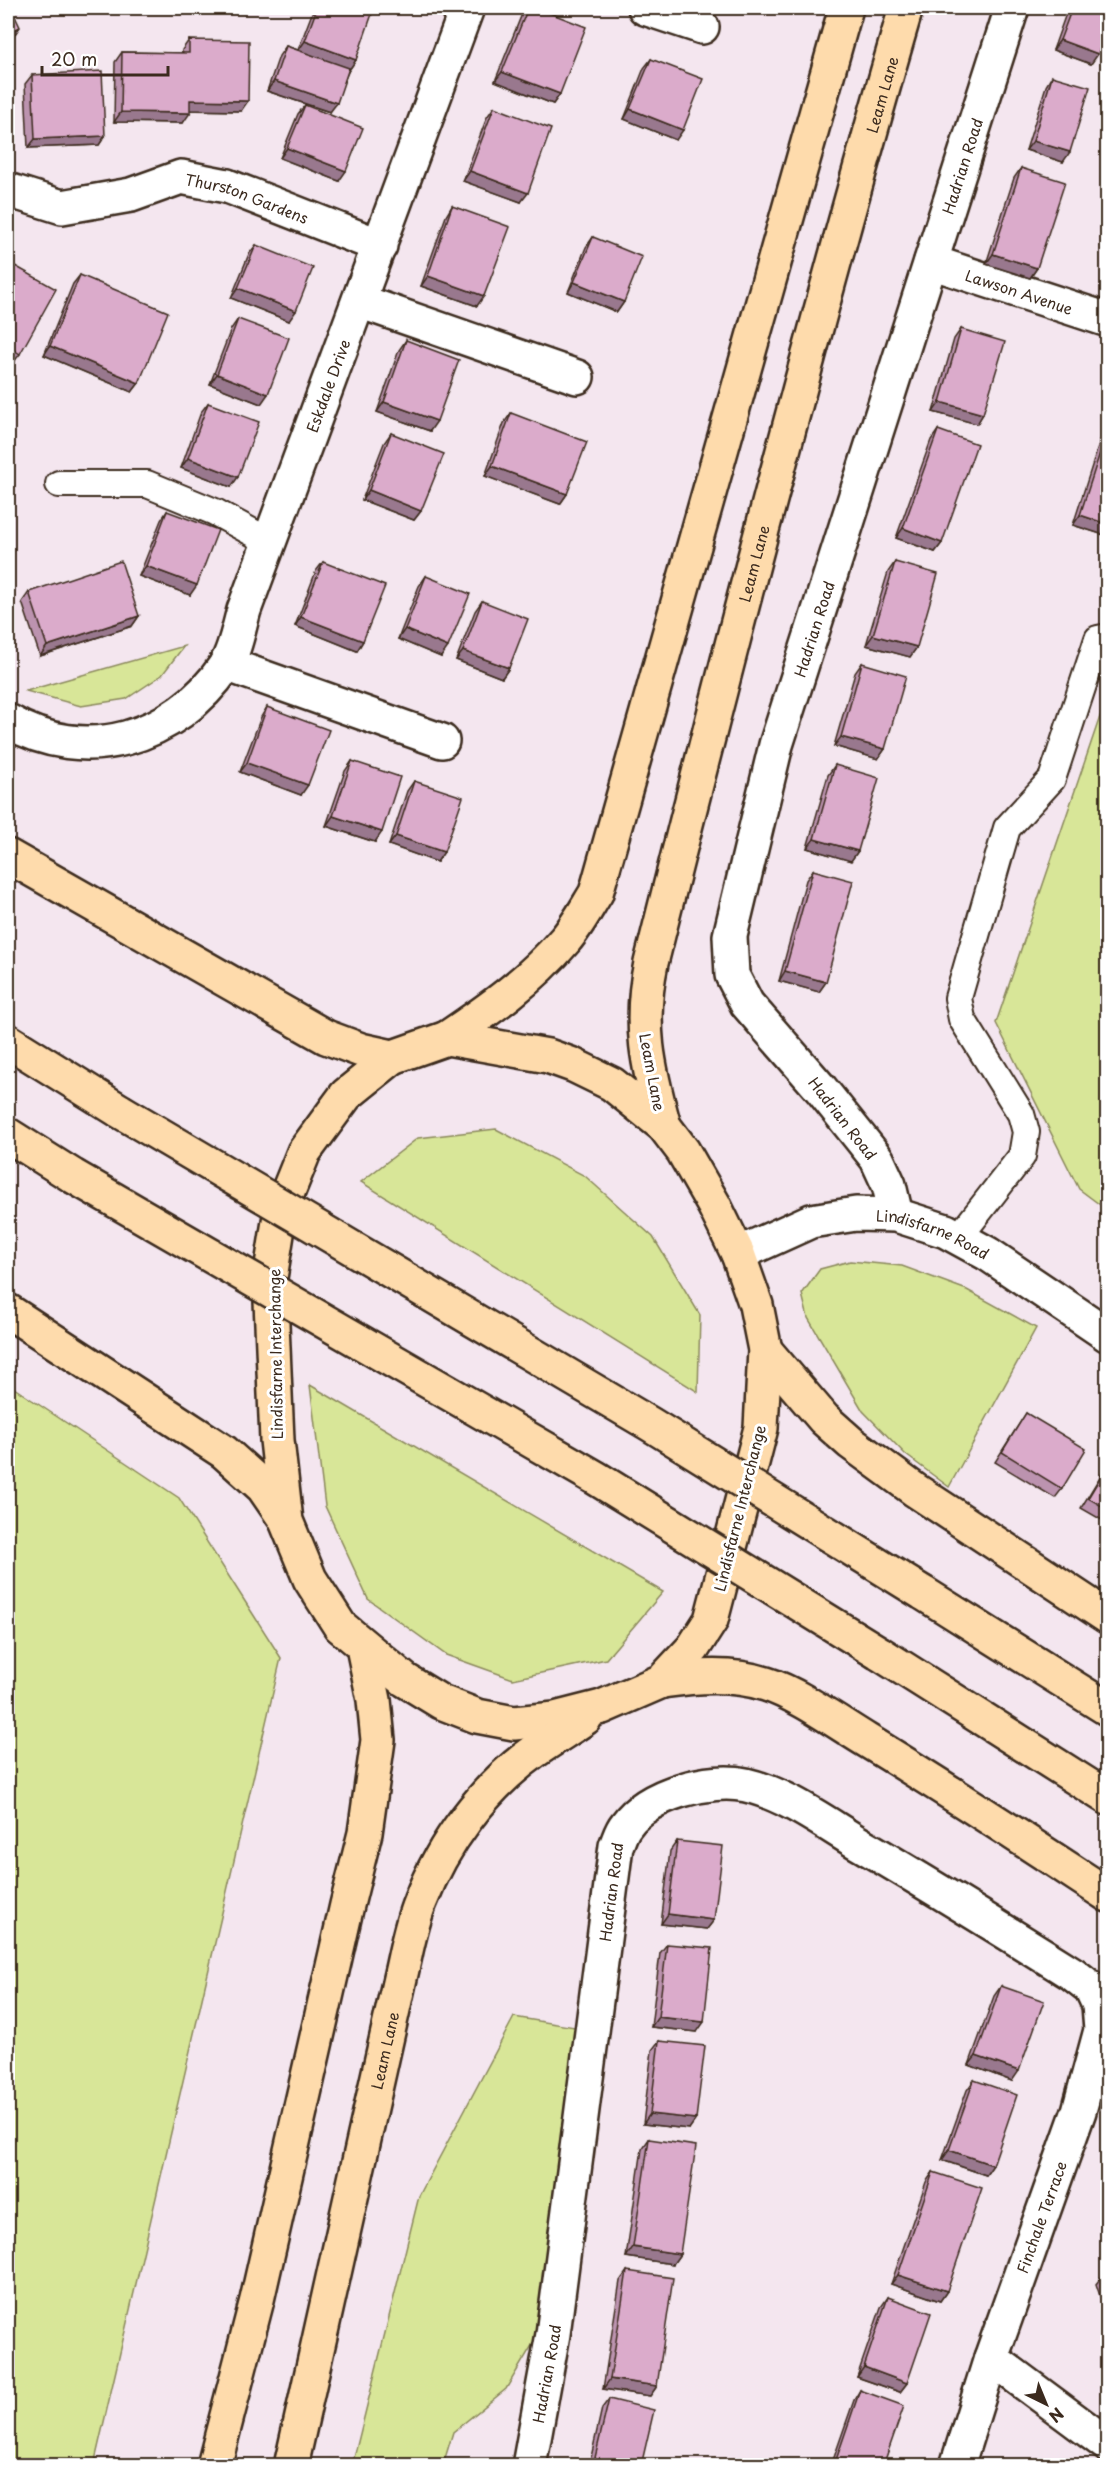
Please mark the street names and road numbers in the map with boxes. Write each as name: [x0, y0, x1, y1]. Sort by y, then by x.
street label: Leam Lane: [859, 53, 903, 136]
street label: Hadrian Road: [935, 115, 988, 217]
street label: Thurston Gardens: [183, 167, 312, 228]
street label: Lawson Avenue: [963, 263, 1076, 319]
street label: Eskdale Drive: [299, 336, 355, 435]
street label: Leam Lane: [732, 522, 774, 604]
street label: Hadrian Road: [787, 578, 839, 680]
street label: Leam Lane: [634, 1031, 672, 1113]
street label: Hadrian Road: [803, 1072, 883, 1164]
street label: Lindisfarne Road: [876, 1203, 994, 1264]
street label: Lindisfarne Interchange: [262, 1268, 288, 1440]
street label: Lindisfarne Interchange: [707, 1422, 771, 1594]
street label: Hadrian Road: [592, 1841, 628, 1943]
street label: Leam Lane: [364, 2009, 404, 2091]
street label: Finchale Terrace: [1010, 2158, 1072, 2276]
street label: Hadrian Road: [526, 2323, 566, 2425]

